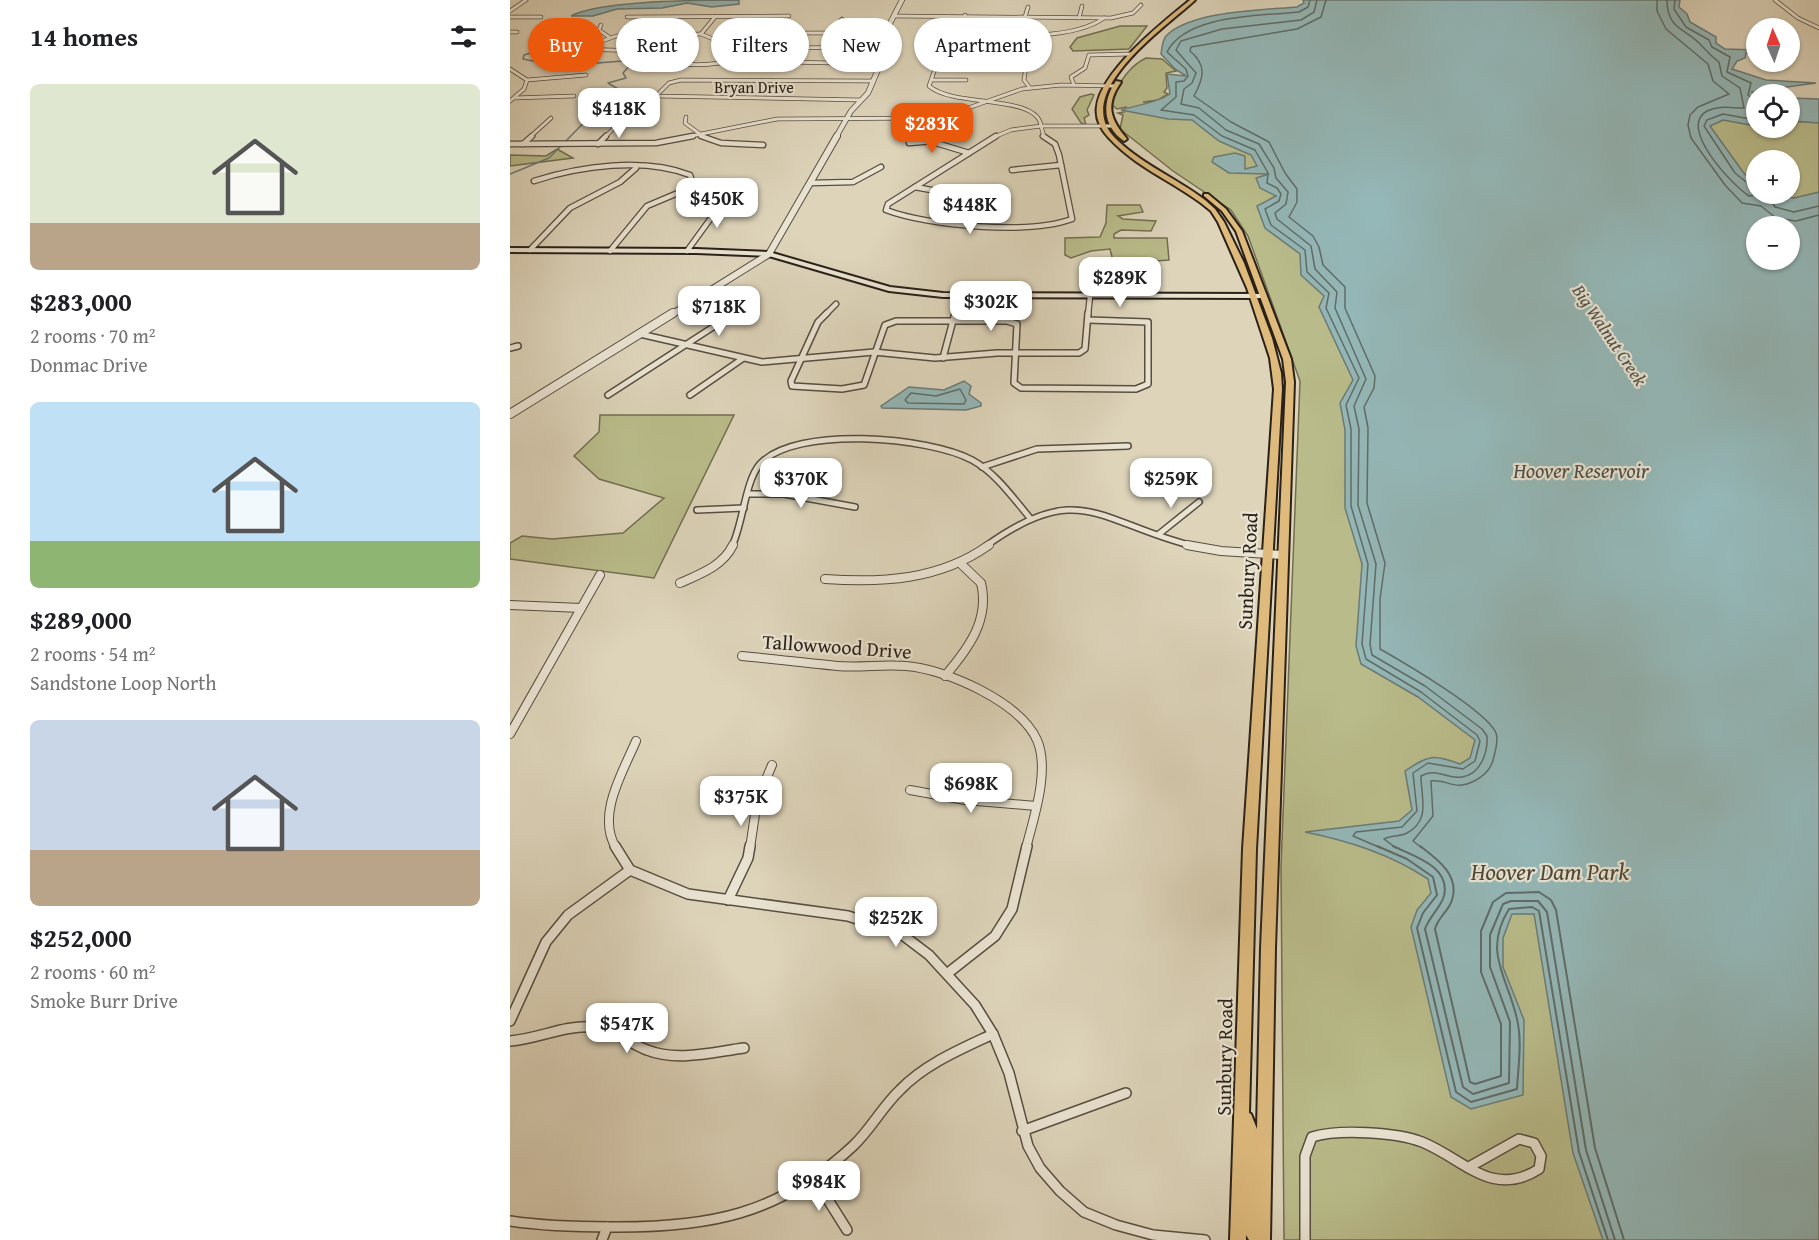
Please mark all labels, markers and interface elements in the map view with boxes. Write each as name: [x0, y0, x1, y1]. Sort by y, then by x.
text: 14 homes: [30, 17, 138, 56]
chip: Buy: [528, 18, 604, 72]
chip: Rent: [616, 18, 699, 72]
chip: Filters: [711, 18, 809, 72]
chip: New: [821, 18, 902, 72]
chip: Apartment: [914, 18, 1052, 72]
north arrow: [1746, 18, 1800, 72]
map controls: [1746, 18, 1800, 270]
icon: filters: [447, 20, 480, 53]
street label: Bryan Drive: [714, 75, 794, 99]
button: locate: [1746, 84, 1800, 138]
pin: $418K: [577, 88, 661, 139]
text: $418K: [592, 93, 646, 122]
pin: $283K: [890, 103, 974, 154]
text: $283K: [905, 108, 959, 137]
icon: home: [201, 123, 309, 231]
button: +: [1746, 150, 1800, 204]
pin: $450K: [675, 178, 759, 229]
text: $450K: [690, 183, 744, 212]
pin: $448K: [928, 184, 1012, 235]
text: $448K: [943, 189, 997, 218]
button: −: [1746, 216, 1800, 270]
pin: $289K: [1078, 257, 1162, 308]
text: $289K: [1093, 262, 1147, 291]
water label: Big Walnut Creek: [1565, 278, 1654, 392]
pin: $302K: [949, 281, 1033, 332]
text: $283,000: [30, 282, 132, 321]
pin: $718K: [677, 286, 761, 337]
text: $302K: [964, 286, 1018, 315]
text: $718K: [692, 291, 746, 320]
text: 2 rooms · 70 m²: [30, 321, 156, 350]
text: Donmac Drive: [30, 350, 148, 379]
icon: home: [201, 441, 309, 549]
water label: Hoover Reservoir: [1512, 455, 1650, 486]
pin: $370K: [759, 458, 843, 509]
pin: $259K: [1129, 458, 1213, 509]
text: $370K: [774, 463, 828, 492]
text: $259K: [1144, 463, 1198, 492]
street label: Sunbury Road: [1229, 511, 1265, 630]
text: $289,000: [30, 600, 132, 639]
street label: Tallowwood Drive: [761, 626, 913, 666]
text: 2 rooms · 54 m²: [30, 639, 156, 668]
text: Sandstone Loop North: [30, 668, 217, 697]
icon: home: [201, 759, 309, 867]
pin: $698K: [929, 763, 1013, 814]
text: $698K: [944, 768, 998, 797]
pin: $375K: [699, 776, 783, 827]
text: $375K: [714, 781, 768, 810]
park label: Hoover Dam Park: [1470, 854, 1629, 889]
pin: $252K: [854, 897, 938, 948]
text: $252K: [869, 902, 923, 931]
text: $252,000: [30, 918, 132, 957]
text: 2 rooms · 60 m²: [30, 957, 156, 986]
text: Smoke Burr Drive: [30, 986, 178, 1015]
street label: Sunbury Road: [1208, 998, 1240, 1116]
pin: $547K: [585, 1003, 669, 1054]
text: $547K: [600, 1008, 654, 1037]
pin: $984K: [777, 1161, 861, 1212]
text: $984K: [792, 1166, 846, 1195]

